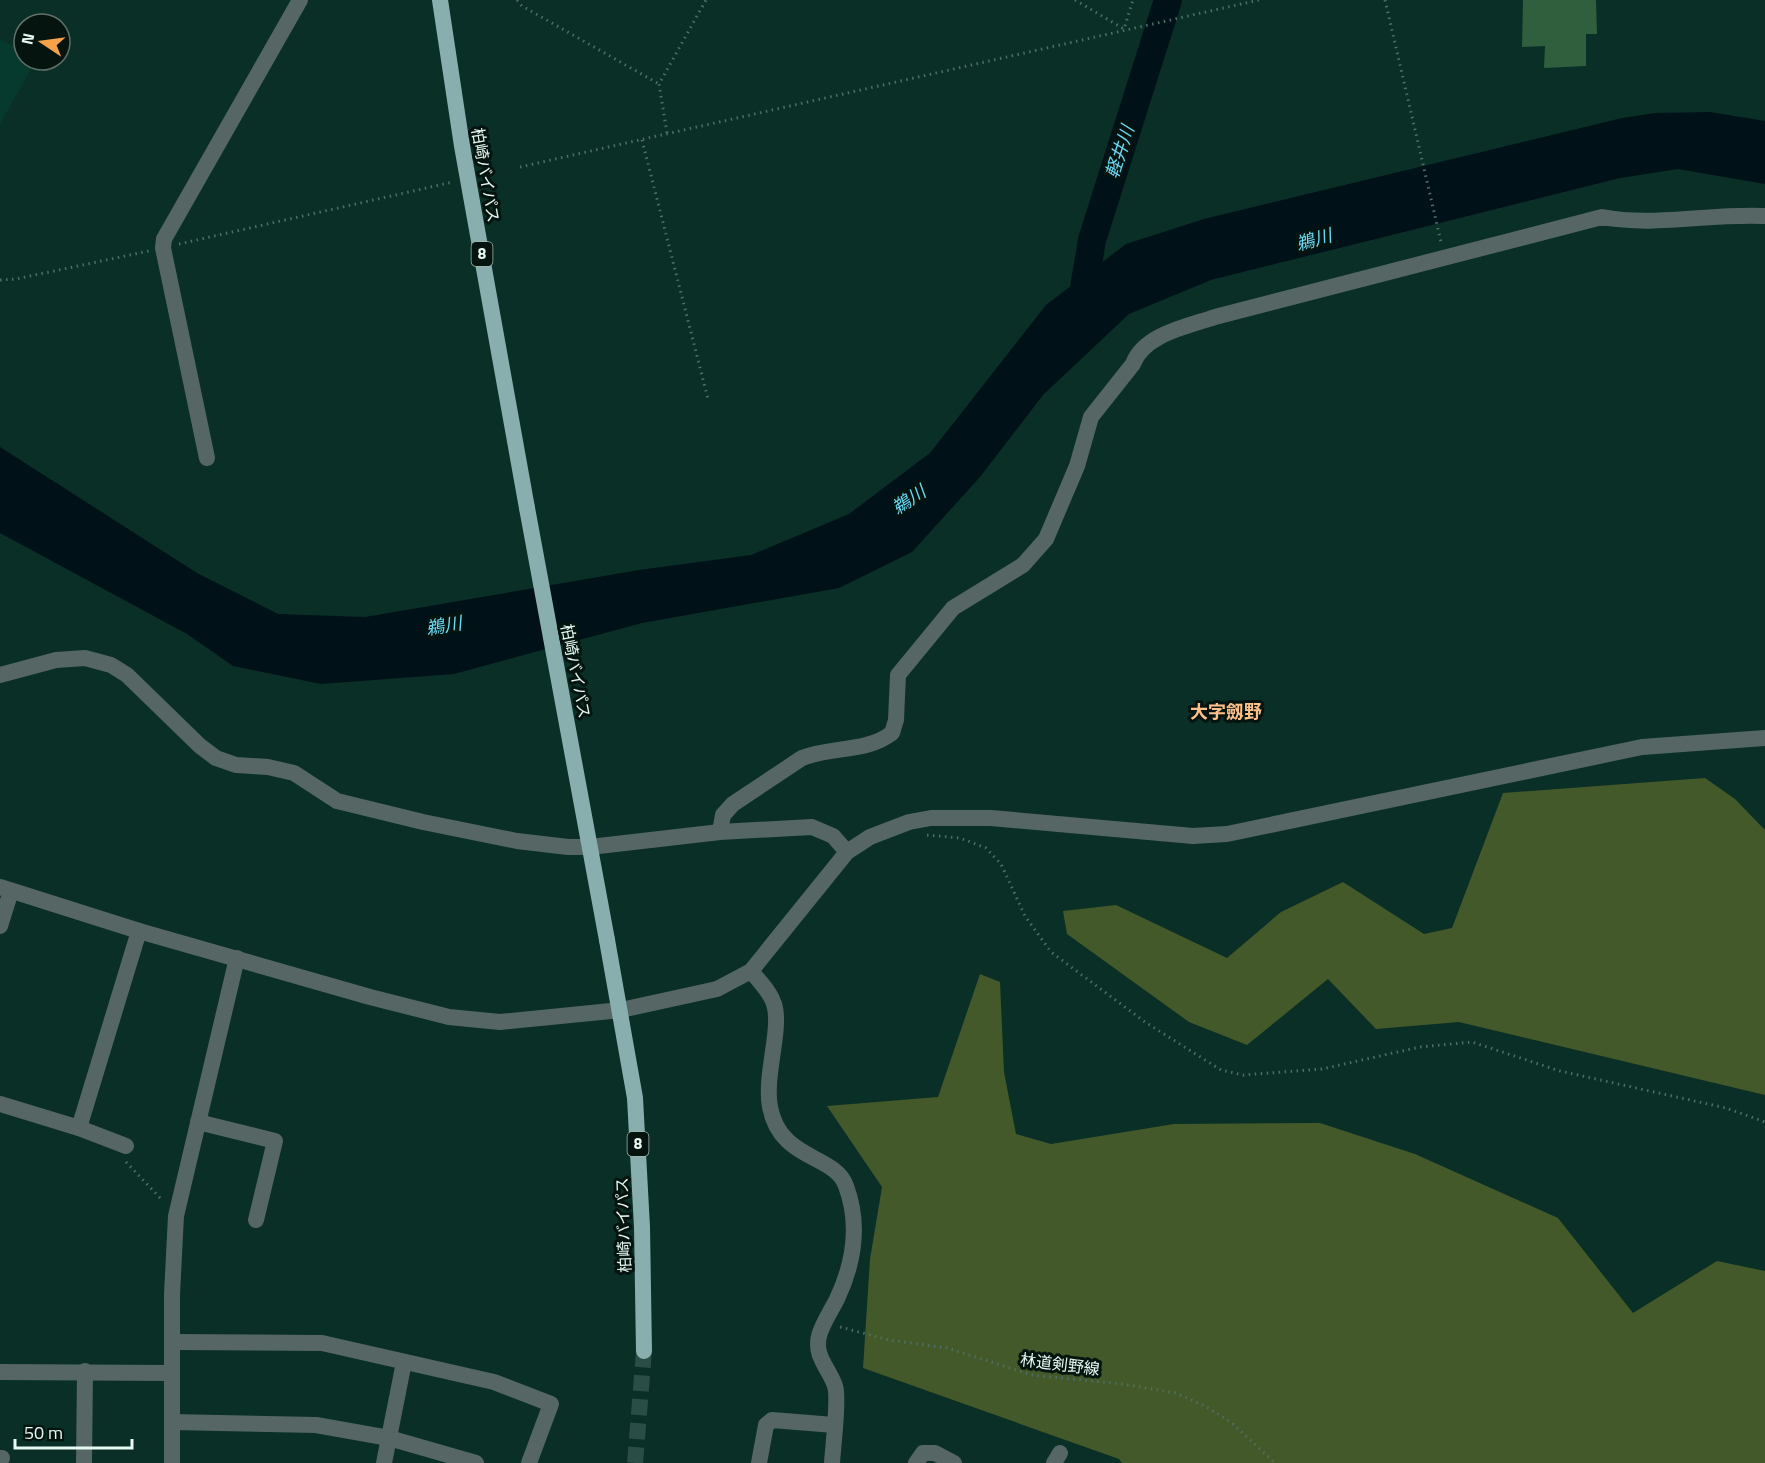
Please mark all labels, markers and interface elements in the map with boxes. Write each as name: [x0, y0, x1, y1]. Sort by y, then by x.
north arrow: [12, 12, 72, 72]
text: N: [14, 31, 40, 47]
water label: 軽井川: [1098, 120, 1141, 182]
street label: 柏崎バイパス: [466, 126, 506, 224]
water label: 鵜川: [1293, 221, 1337, 257]
road number: 8: [472, 242, 492, 266]
water label: 鵜川: [886, 477, 933, 521]
water label: 鵜川: [424, 609, 466, 642]
street label: 柏崎バイパス: [555, 622, 597, 720]
district label: 大字劔野: [1190, 698, 1262, 725]
road number: 8: [628, 1132, 648, 1156]
street label: 柏崎バイパス: [609, 1177, 637, 1273]
street label: 林道剣野線: [1019, 1347, 1101, 1381]
scale bar: [15, 1412, 132, 1450]
text: 50 m: [24, 1419, 63, 1446]

